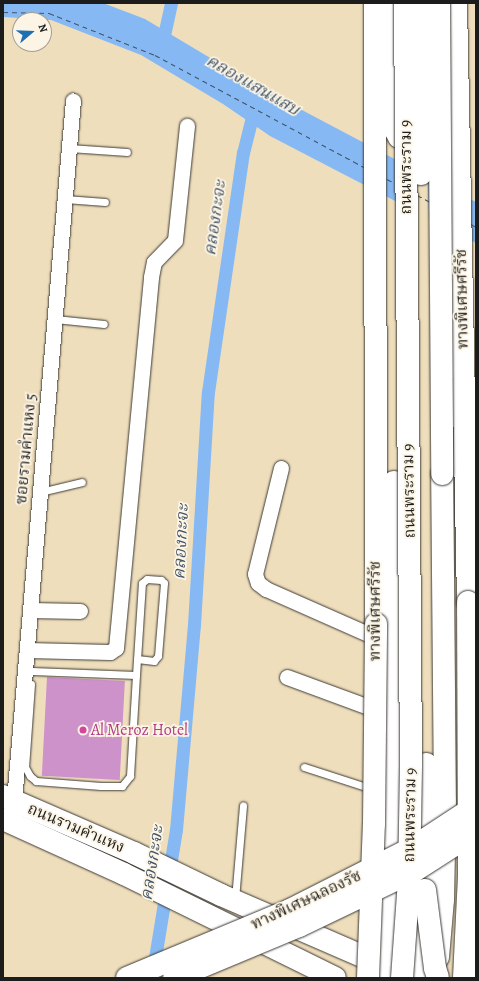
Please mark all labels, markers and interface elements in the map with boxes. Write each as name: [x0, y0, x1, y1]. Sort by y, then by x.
north arrow: [12, 12, 52, 52]
text: N: [34, 22, 51, 34]
water label: คลองแสนแสบ: [203, 50, 303, 120]
street label: ถนนพระราม 9: [396, 120, 416, 214]
water label: คลองกะจะ: [200, 179, 230, 257]
street label: ทางพิเศษศรีรัช: [452, 249, 472, 349]
street label: ซอยรามคำแหง 5: [12, 393, 40, 505]
street label: ถนนพระราม 9: [399, 443, 419, 539]
water label: คลองกะจะ: [169, 504, 193, 580]
street label: ทางพิเศษศรีรัช: [365, 561, 385, 661]
place label: Al Meroz Hotel: [91, 720, 188, 740]
marker: Al Meroz Hotel: [78, 725, 88, 735]
street label: ถนนพระราม 9: [400, 767, 420, 863]
street label: ถนนรามคำแหง: [25, 799, 127, 857]
water label: คลองกะจะ: [136, 824, 168, 902]
street label: ทางพิเศษฉลองรัช: [248, 866, 364, 934]

